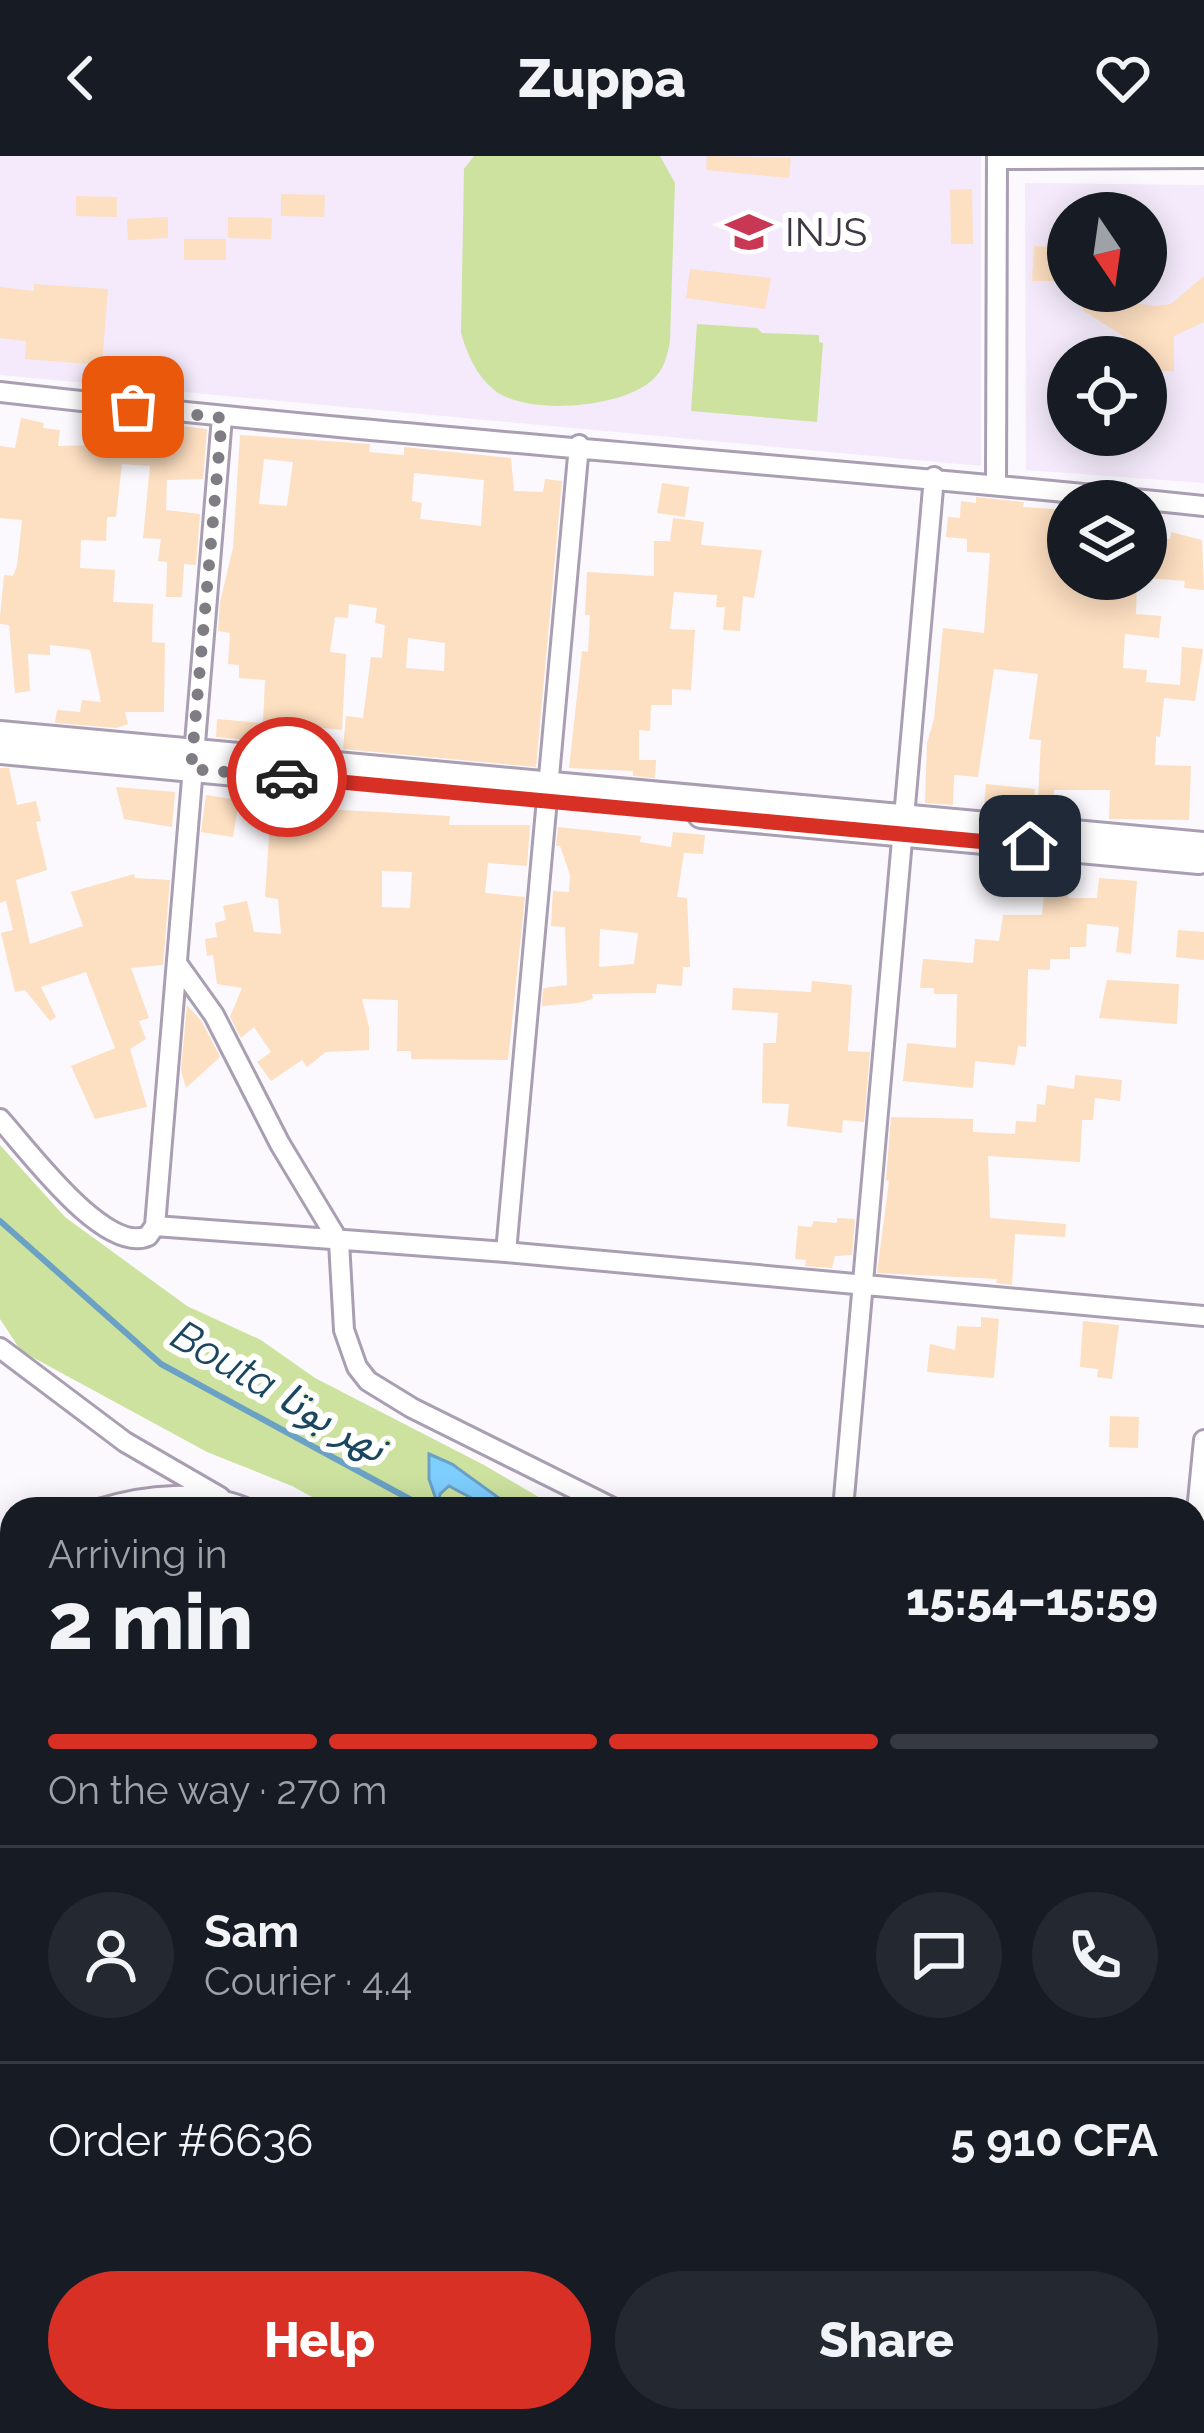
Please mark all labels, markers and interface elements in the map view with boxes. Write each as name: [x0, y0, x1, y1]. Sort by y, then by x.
icon: back: [48, 45, 114, 111]
icon: heart: [1090, 45, 1156, 111]
text: Zuppa: [518, 46, 686, 110]
north arrow: [1047, 192, 1167, 312]
map controls: [1047, 192, 1167, 600]
school or university icon: INJS: [724, 207, 774, 257]
place label: INJS: [785, 209, 867, 255]
button: locate: [1047, 336, 1167, 456]
pin: [82, 356, 184, 458]
icon: bag: [100, 374, 166, 440]
button: layers: [1047, 480, 1167, 600]
courier: [227, 717, 347, 837]
icon: car: [254, 744, 320, 810]
pin: [979, 795, 1081, 897]
icon: home: [997, 813, 1063, 879]
water label: Bouta نهر بوتا: [163, 1310, 397, 1473]
text: Arriving in: [48, 1531, 228, 1577]
text: 15:54–15:59: [906, 1573, 1158, 1626]
text: 2 min: [48, 1576, 253, 1667]
text: On the way · 270 m: [48, 1767, 387, 1813]
button: person: [48, 1892, 174, 2018]
button: chat: [876, 1892, 1002, 2018]
button: phone: [1032, 1892, 1158, 2018]
text: Sam: [204, 1905, 299, 1958]
text: Courier · 4.4: [204, 1958, 412, 2004]
text: Order #6636: [48, 2114, 313, 2167]
text: 5 910 CFA: [950, 2114, 1158, 2167]
button: Help: [48, 2271, 591, 2409]
button: Share: [615, 2271, 1158, 2409]

